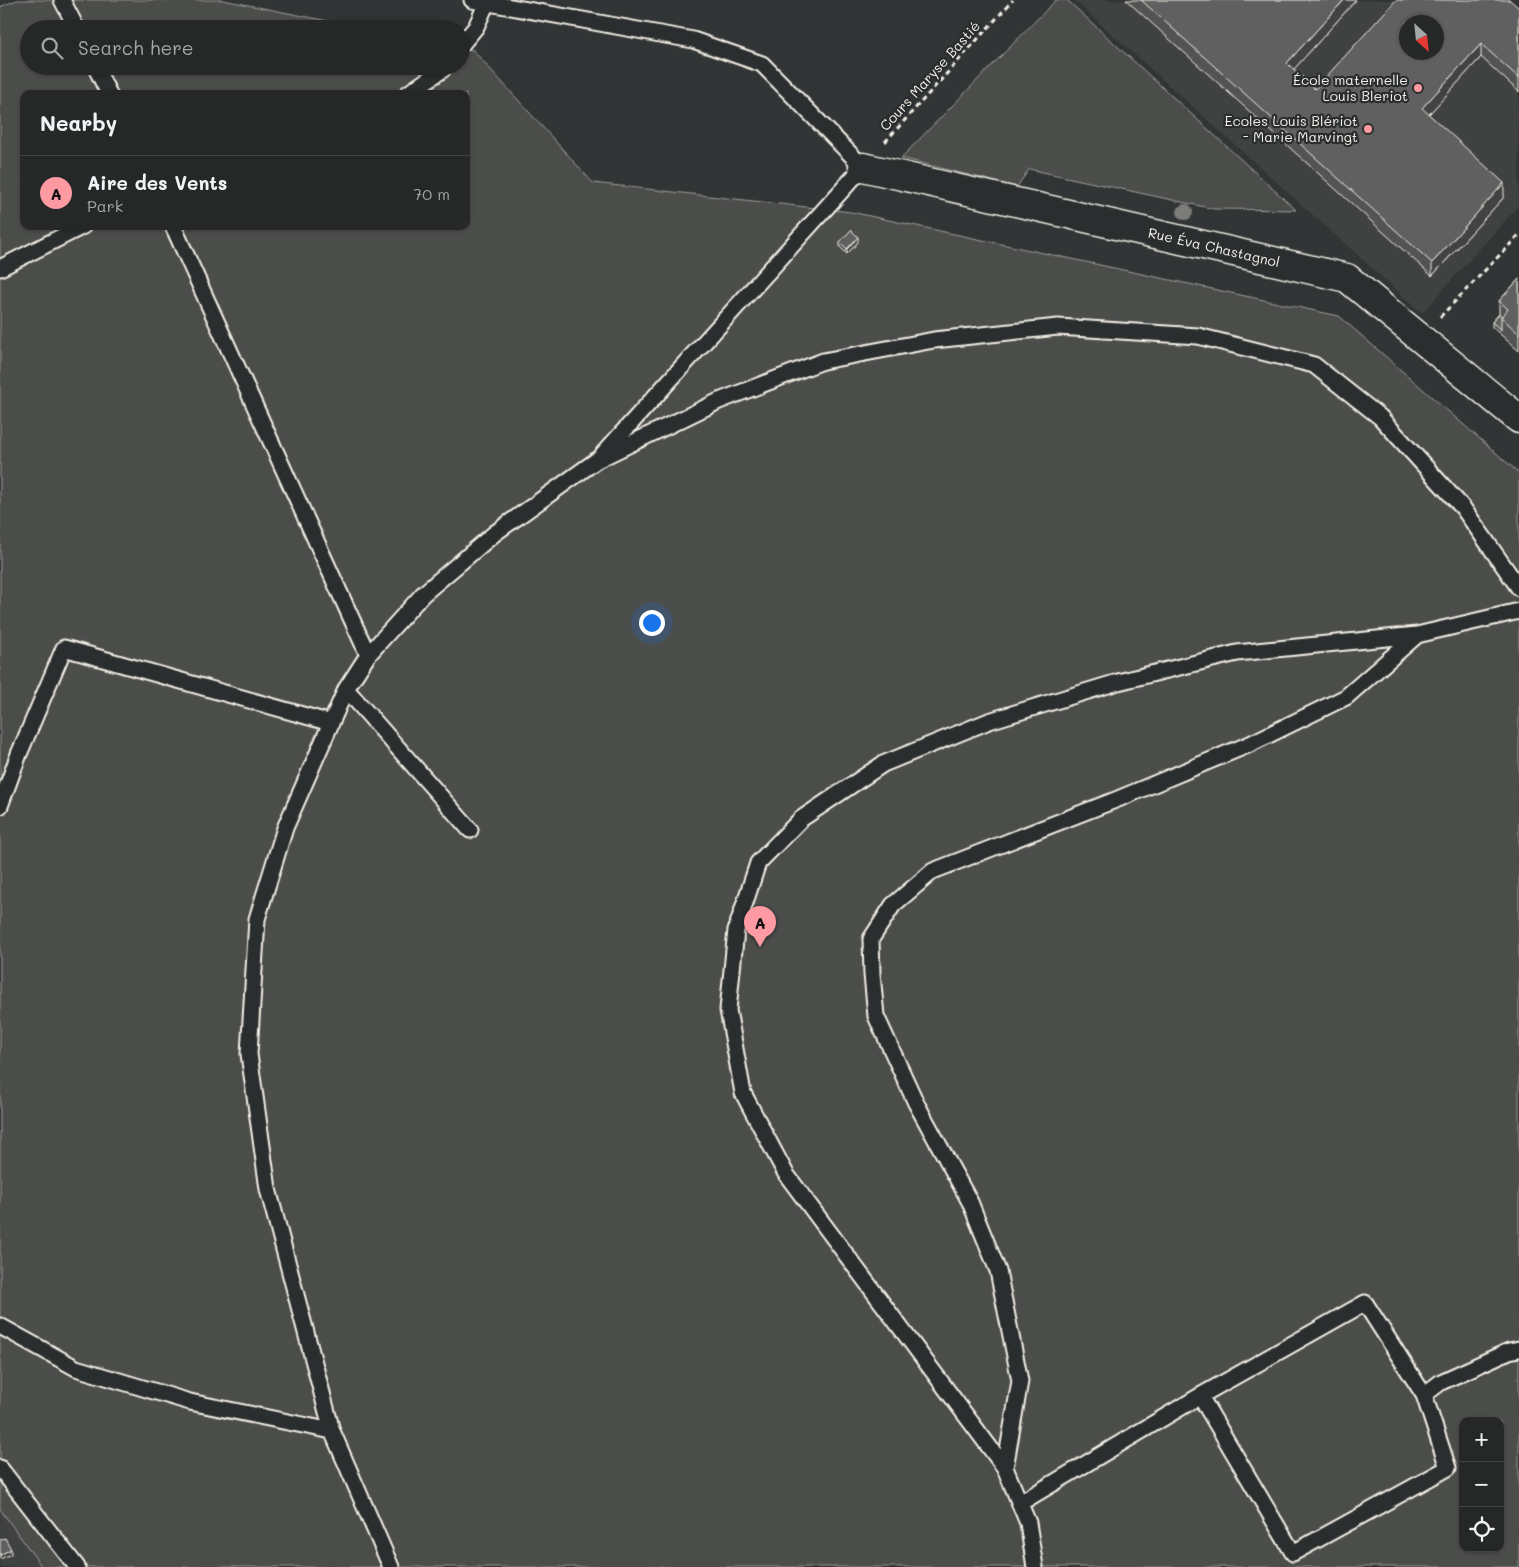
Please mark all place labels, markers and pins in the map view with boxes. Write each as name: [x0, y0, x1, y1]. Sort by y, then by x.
place label: École maternelle Louis Bleriot: [1293, 70, 1408, 105]
marker: École maternelle Louis Bleriot: [1412, 82, 1424, 94]
place label: Ecoles Louis Blériot - Marie Marvingt: [1224, 111, 1358, 146]
marker: Ecoles Louis Blériot - Marie Marvingt: [1362, 123, 1374, 135]
pin: A: [744, 906, 776, 947]

